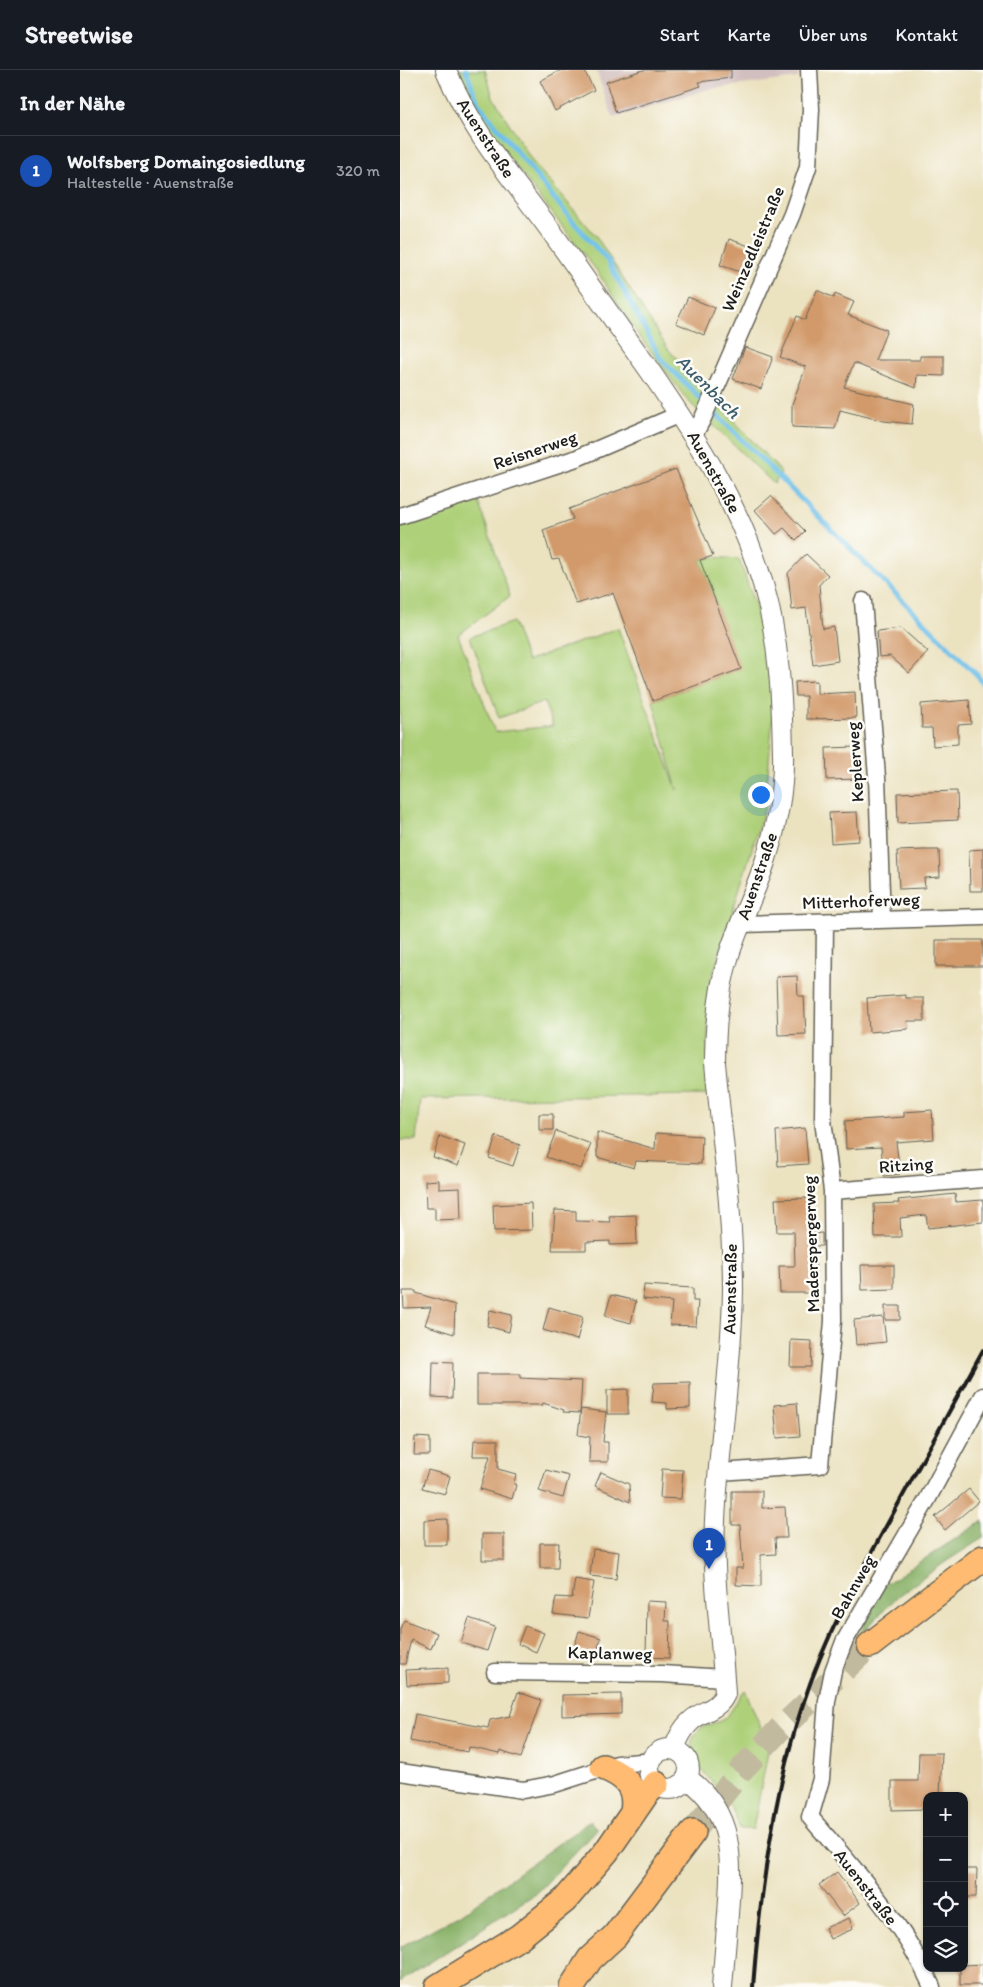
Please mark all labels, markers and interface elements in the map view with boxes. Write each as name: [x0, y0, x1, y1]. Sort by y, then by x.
text: Streetwise: [25, 20, 133, 49]
text: Start: [660, 24, 699, 46]
text: Karte: [727, 24, 771, 46]
text: Über uns: [799, 24, 868, 46]
text: Kontakt: [896, 24, 958, 46]
text: In der Nähe: [20, 90, 125, 115]
street label: Auenstraße: [452, 94, 520, 182]
text: Wolfsberg Domaingosiedlung: [67, 150, 305, 173]
text: 1: [32, 161, 40, 180]
text: 320 m: [336, 161, 380, 180]
text: Haltestelle · Auenstraße: [67, 173, 234, 192]
street label: Weinzedleistraße: [717, 183, 789, 315]
water label: Auenbach: [672, 350, 746, 424]
street label: Reisnerweg: [490, 425, 581, 475]
street label: Auenstraße: [682, 427, 746, 517]
street label: Keplerweg: [841, 720, 869, 803]
your location: [748, 782, 774, 808]
street label: Auenstraße: [732, 829, 782, 923]
street label: Mitterhoferweg: [802, 888, 921, 914]
street label: Ritzing: [878, 1152, 935, 1178]
street label: Maderspergerweg: [798, 1174, 824, 1313]
street label: Auenstraße: [718, 1243, 742, 1335]
pin: 1: [693, 1528, 725, 1569]
street label: Bahnweg: [826, 1550, 880, 1623]
street label: Kaplanweg: [567, 1641, 653, 1665]
map controls: [923, 1792, 968, 1972]
button: +: [923, 1792, 968, 1837]
button: −: [923, 1837, 968, 1882]
street label: Auenstraße: [829, 1844, 903, 1930]
button: locate: [923, 1882, 968, 1927]
button: layers: [923, 1927, 968, 1972]

